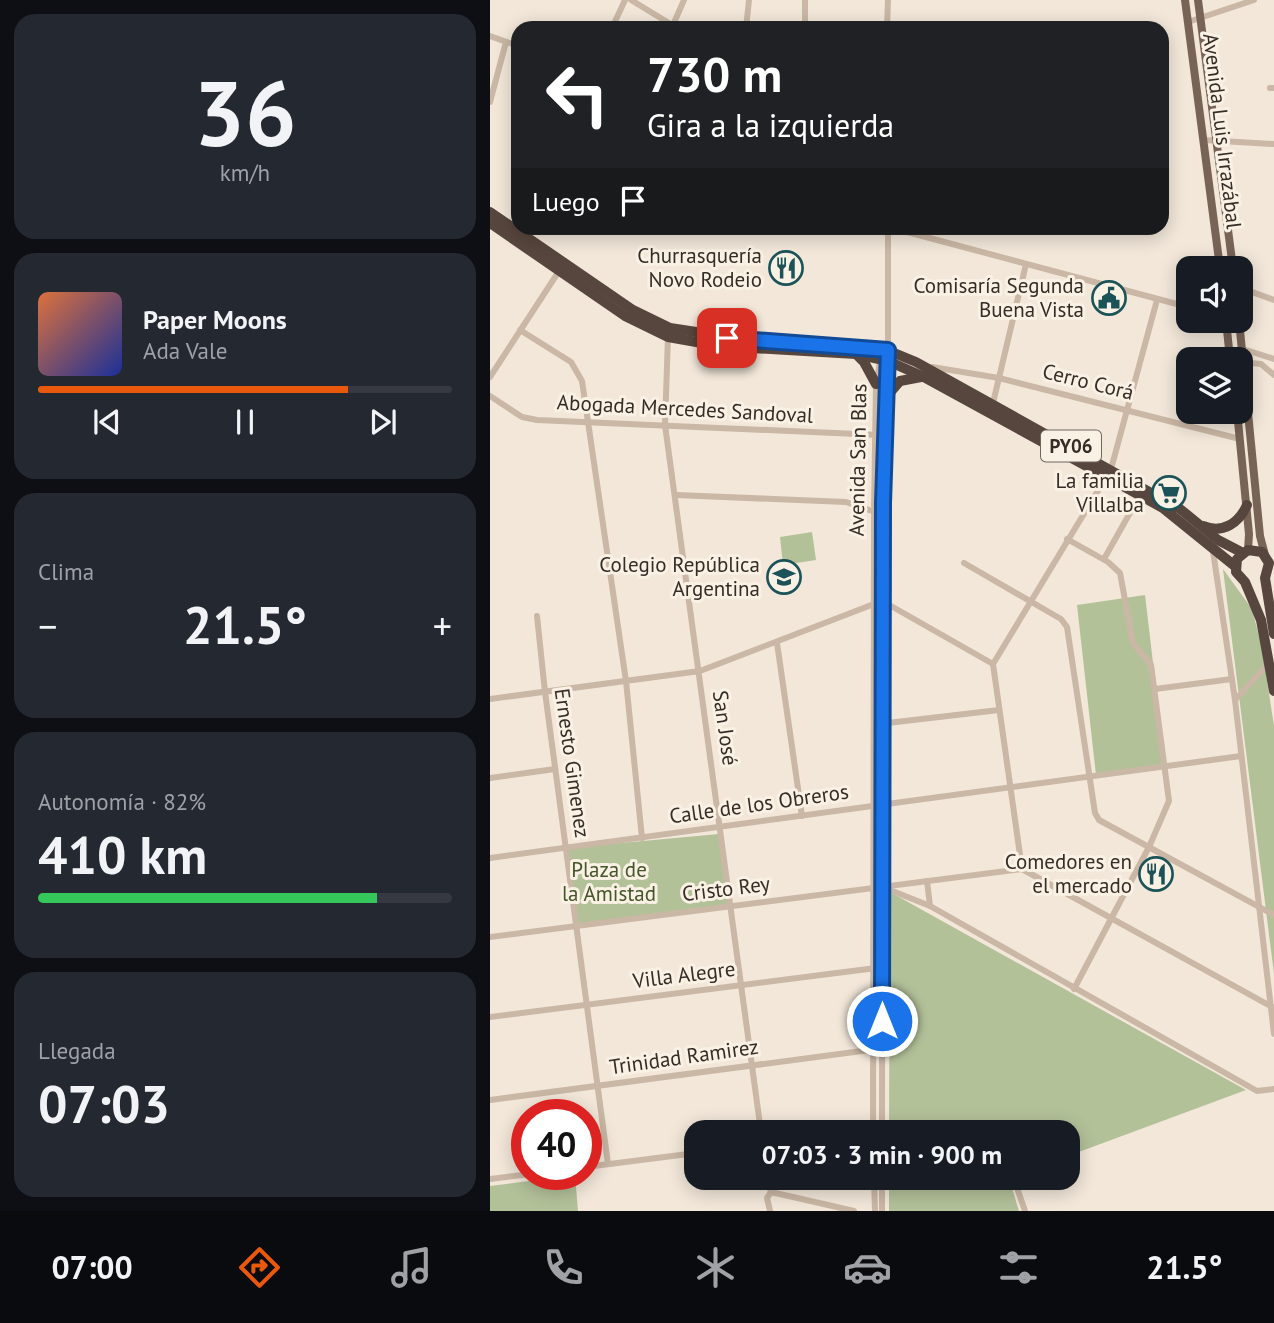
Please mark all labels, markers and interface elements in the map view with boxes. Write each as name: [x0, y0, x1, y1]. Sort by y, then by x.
street label: Avenida Luis Irrazábal: [1197, 32, 1248, 230]
text: 730 m: [647, 42, 782, 106]
icon: left: [532, 49, 623, 140]
text: 36: [193, 53, 297, 171]
text: Gira a la izquierda: [647, 104, 894, 146]
text: km/h: [220, 158, 270, 187]
icon: arrive: [614, 182, 652, 220]
text: Luego: [532, 185, 600, 218]
place label: Churrasquería Novo Rodeio: [637, 242, 762, 293]
restaurant icon: Churrasquería Novo Rodeio: [767, 249, 805, 287]
map controls: [1176, 256, 1253, 424]
button: sound: [1176, 256, 1253, 333]
place label: Comisaría Segunda Buena Vista: [913, 272, 1084, 323]
public building icon: Comisaría Segunda Buena Vista: [1090, 279, 1128, 317]
text: Paper Moons: [143, 303, 287, 336]
pin: [697, 308, 757, 368]
icon: arrive: [708, 319, 746, 357]
text: Ada Vale: [143, 336, 227, 365]
button: layers: [1176, 347, 1253, 424]
street label: Cerro Corá: [1040, 357, 1137, 406]
street label: Avenida San Blas: [843, 383, 872, 537]
street label: Abogada Mercedes Sandoval: [556, 388, 814, 429]
icon: previous: [88, 403, 126, 441]
icon: pause: [226, 403, 264, 441]
icon: next: [364, 403, 402, 441]
road number: PY06: [1041, 430, 1101, 462]
place label: La familia Villalba: [1056, 467, 1144, 518]
supermarket icon: La familia Villalba: [1150, 474, 1188, 512]
place label: Colegio República Argentina: [599, 551, 760, 602]
text: Clima: [38, 557, 94, 586]
school or university icon: Colegio República Argentina: [765, 558, 803, 596]
text: 21.5°: [183, 591, 307, 658]
text: −: [38, 601, 57, 650]
text: +: [433, 601, 452, 650]
street label: Ernesto Gimenez: [549, 686, 596, 839]
street label: San José: [707, 689, 744, 767]
street label: Calle de los Obreros: [668, 778, 850, 829]
text: Autonomía · 82%: [38, 787, 206, 816]
text: 410 km: [38, 821, 207, 888]
place label: Comedores en el mercado: [1005, 848, 1132, 899]
restaurant icon: Comedores en el mercado: [1137, 855, 1175, 893]
park label: Plaza de la Amistad: [562, 856, 656, 907]
street label: Cristo Rey: [680, 870, 772, 907]
street label: Villa Alegre: [630, 955, 737, 994]
position arrow: [845, 984, 919, 1058]
street label: Trinidad Ramirez: [608, 1033, 760, 1080]
text: Llegada: [38, 1036, 116, 1065]
text: 07:03: [38, 1070, 170, 1137]
speed limit sign: 40: [511, 1099, 602, 1190]
text: 07:03 · 3 min · 900 m: [762, 1138, 1002, 1171]
icon: directions: [235, 1243, 284, 1292]
icon: music: [387, 1243, 436, 1292]
icon: phone: [539, 1243, 588, 1292]
icon: climate: [691, 1243, 740, 1292]
icon: car: [843, 1243, 892, 1292]
icon: filters: [994, 1243, 1043, 1292]
text: 07:00: [51, 1246, 133, 1288]
text: 21.5°: [1146, 1246, 1223, 1288]

